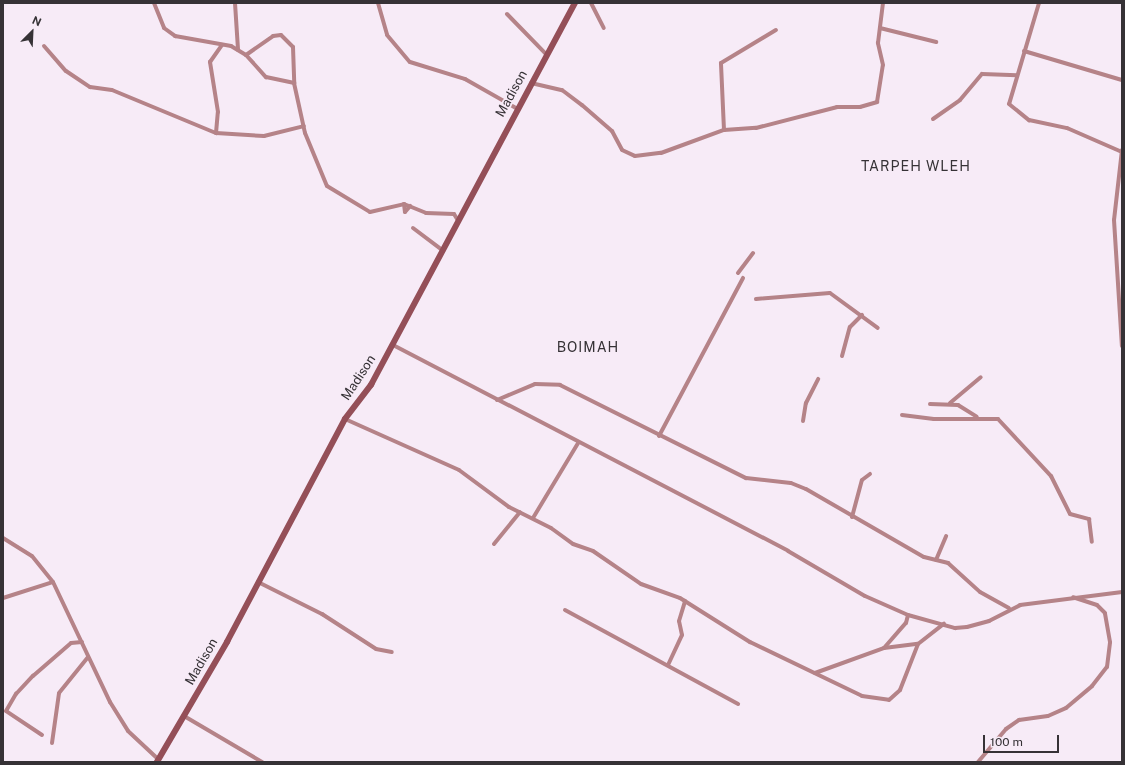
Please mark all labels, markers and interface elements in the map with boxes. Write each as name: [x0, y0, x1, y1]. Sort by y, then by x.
north arrow: [12, 12, 52, 52]
text: N: [31, 14, 43, 28]
street label: Madison: [493, 68, 531, 120]
district label: TARPEH WLEH: [861, 158, 971, 174]
district label: BOIMAH: [557, 339, 619, 355]
street label: Madison: [339, 352, 379, 404]
street label: Madison: [182, 636, 222, 688]
scale bar: [985, 727, 1061, 753]
text: 100 m: [990, 735, 1023, 749]

